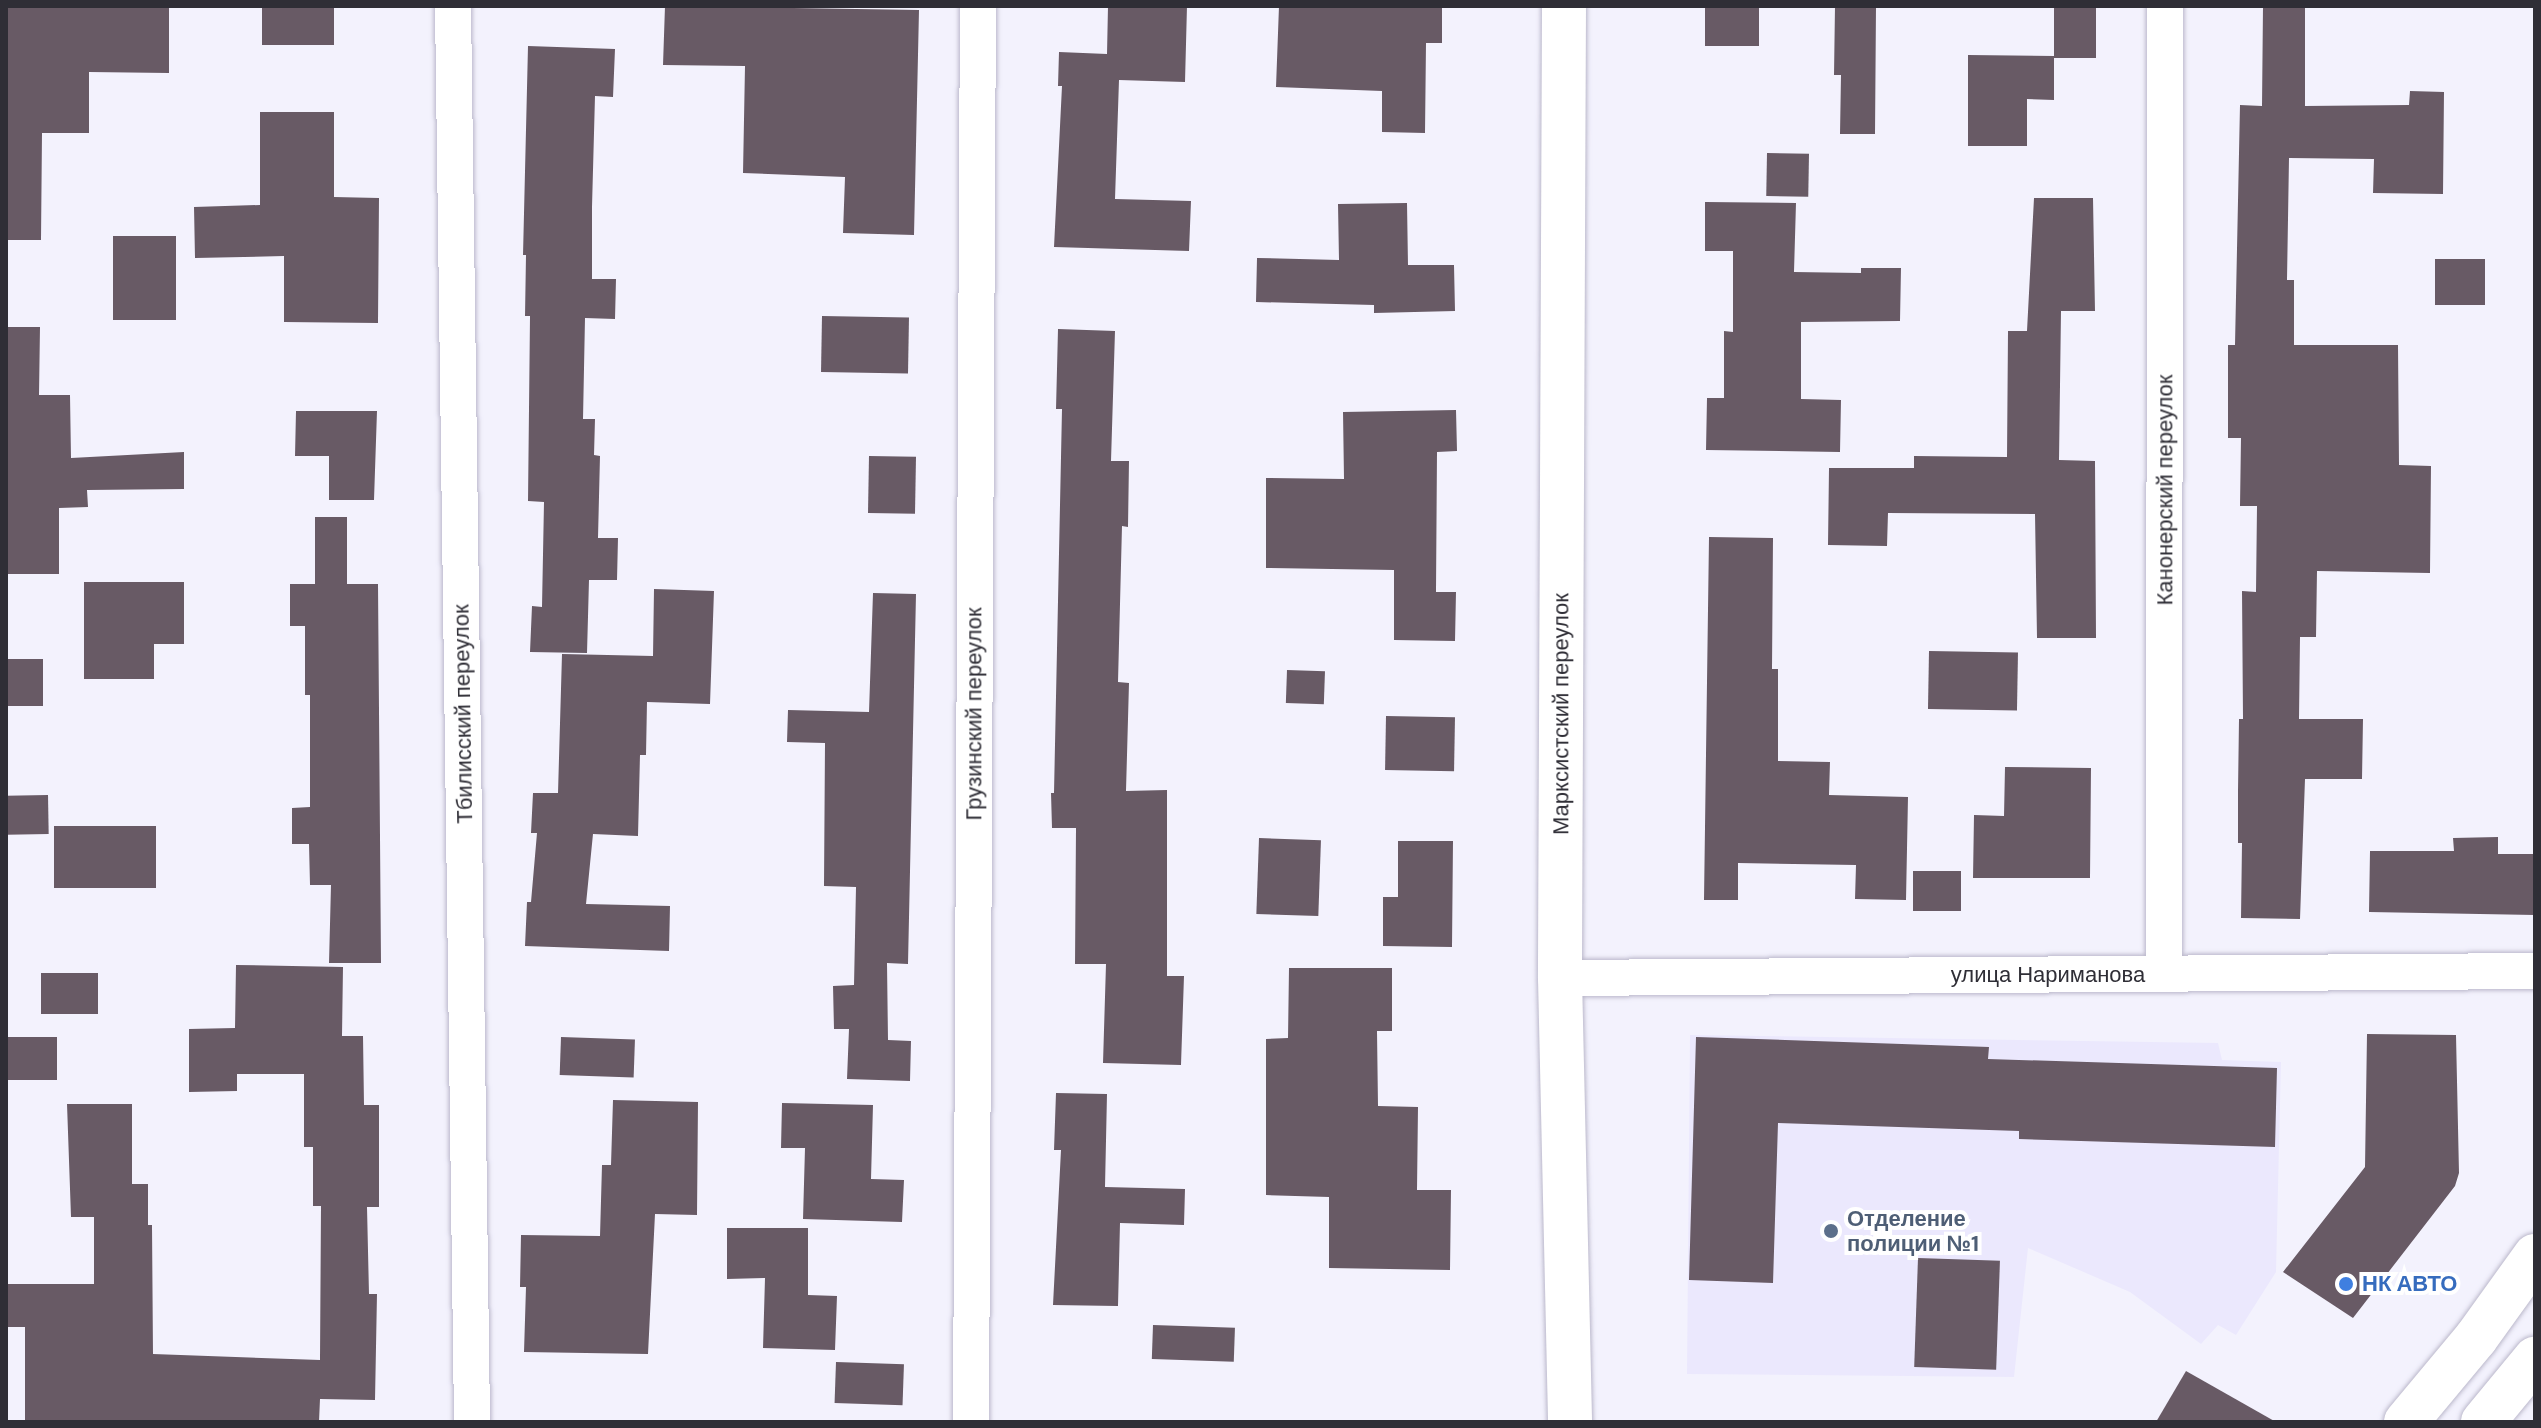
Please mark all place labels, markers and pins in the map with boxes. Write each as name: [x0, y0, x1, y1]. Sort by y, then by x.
place label: Отделение полиции №1: [1847, 1205, 1979, 1256]
marker: Отделение полиции №1: [1822, 1222, 1840, 1240]
place label: НК АВТО: [2362, 1271, 2457, 1297]
marker: НК АВТО: [2337, 1275, 2355, 1293]

